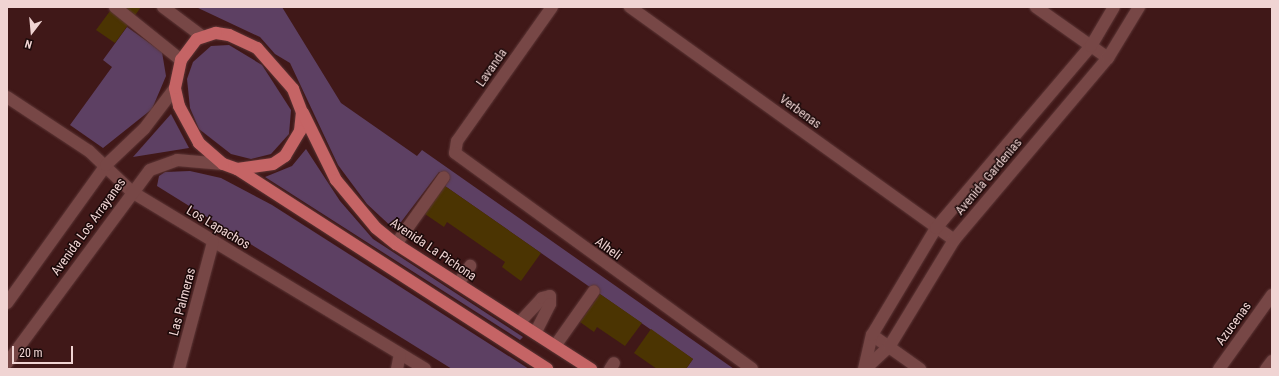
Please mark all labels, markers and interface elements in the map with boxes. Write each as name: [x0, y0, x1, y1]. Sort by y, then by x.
north arrow: [12, 12, 52, 52]
text: N: [24, 37, 34, 51]
street label: Lavanda: [473, 46, 511, 90]
street label: Verbenas: [776, 92, 824, 132]
street label: Avenida Gardenias: [952, 135, 1026, 219]
street label: Avenida Los Arrayanes: [48, 175, 130, 279]
street label: Los Lapachos: [183, 203, 253, 253]
street label: Avenida La Pichona: [387, 215, 479, 285]
street label: Alheli: [592, 234, 624, 264]
street label: Las Palmeras: [166, 266, 200, 338]
street label: Azucenas: [1213, 299, 1255, 349]
scale bar: [14, 338, 75, 364]
text: 20 m: [19, 346, 43, 360]

